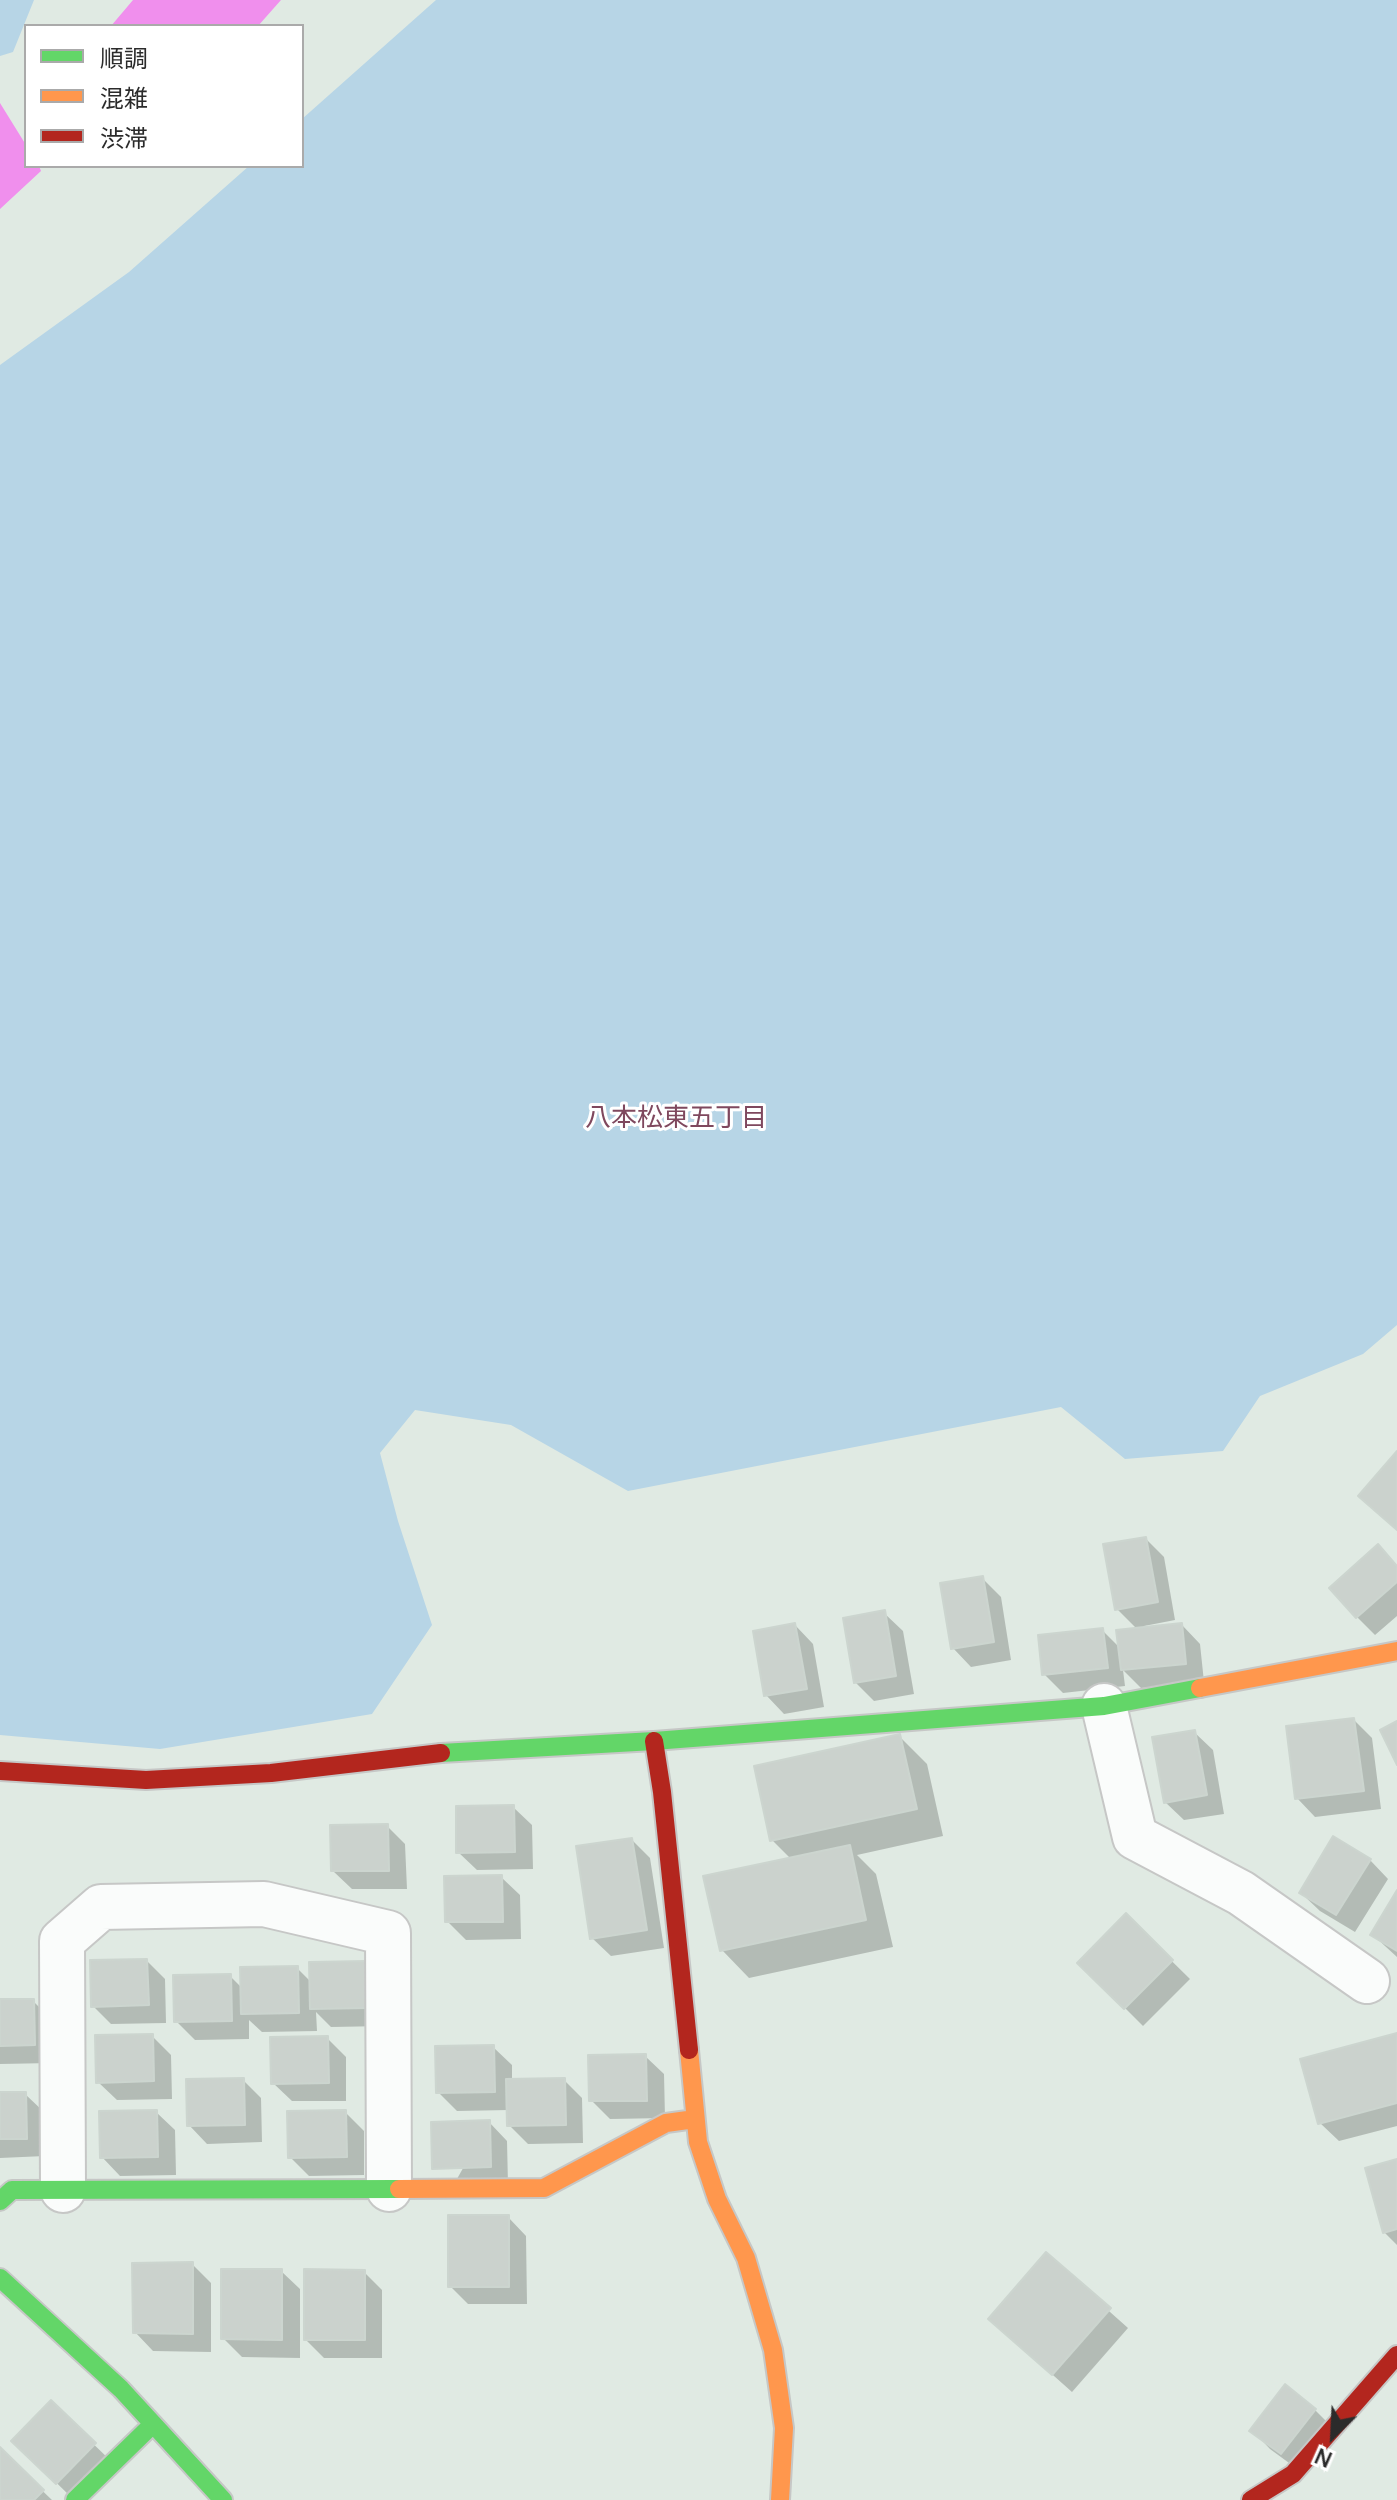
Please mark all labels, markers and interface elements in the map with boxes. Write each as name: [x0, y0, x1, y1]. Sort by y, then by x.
legend: [24, 24, 304, 168]
text: 順調: [100, 41, 148, 74]
text: 混雑: [100, 81, 148, 114]
text: 渋滞: [100, 121, 148, 154]
district label: 八本松東五丁目: [585, 1103, 767, 1135]
north arrow: [1293, 2396, 1373, 2476]
text: N: [1310, 2441, 1337, 2475]

